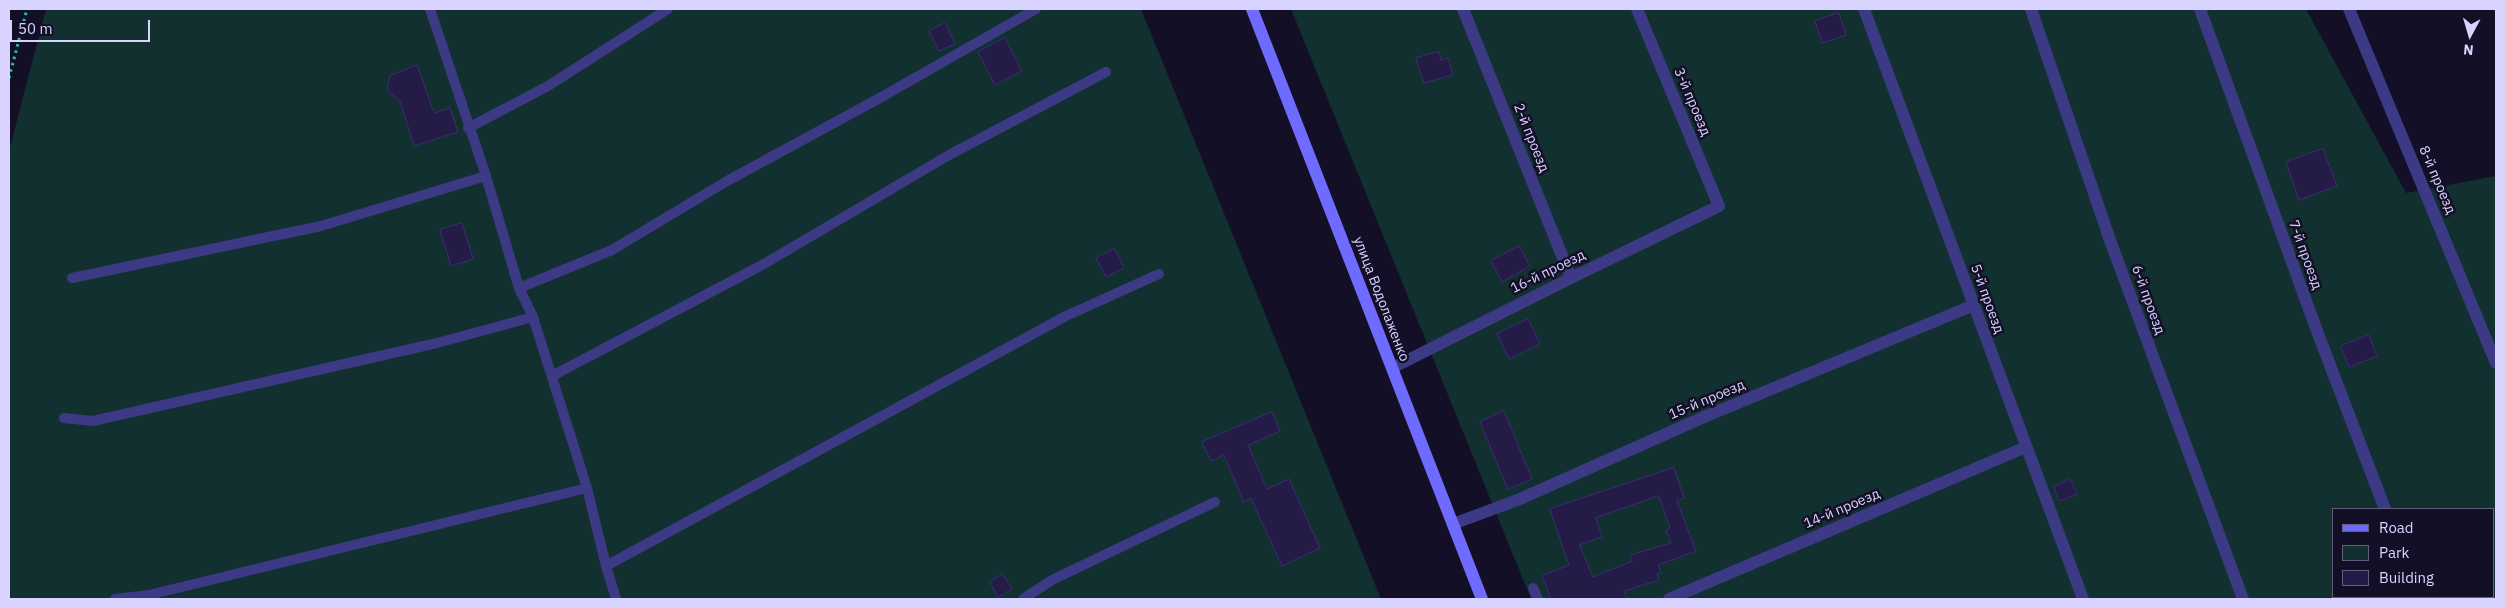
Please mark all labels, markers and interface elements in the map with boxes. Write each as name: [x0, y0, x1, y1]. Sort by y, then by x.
scale bar: [12, 10, 152, 42]
north arrow: [2445, 10, 2495, 60]
text: 50 m: [18, 19, 53, 38]
text: N: [2462, 40, 2474, 59]
street label: 3-й проезд: [1670, 65, 1714, 139]
street label: 2-й проезд: [1510, 101, 1552, 175]
street label: 8-й проезд: [2415, 143, 2459, 217]
street label: 7-й проезд: [2285, 218, 2325, 292]
street label: улица Водолаженко: [1349, 234, 1413, 364]
street label: 16-й проезд: [1508, 247, 1588, 297]
street label: 5-й проезд: [1967, 262, 2007, 336]
street label: 6-й проезд: [2128, 263, 2168, 337]
street label: 15-й проезд: [1666, 376, 1748, 424]
street label: 14-й проезд: [1801, 485, 1883, 533]
legend: [2332, 508, 2495, 598]
text: Road: [2379, 518, 2414, 537]
text: Park: [2379, 543, 2409, 562]
text: Building: [2379, 568, 2434, 587]

